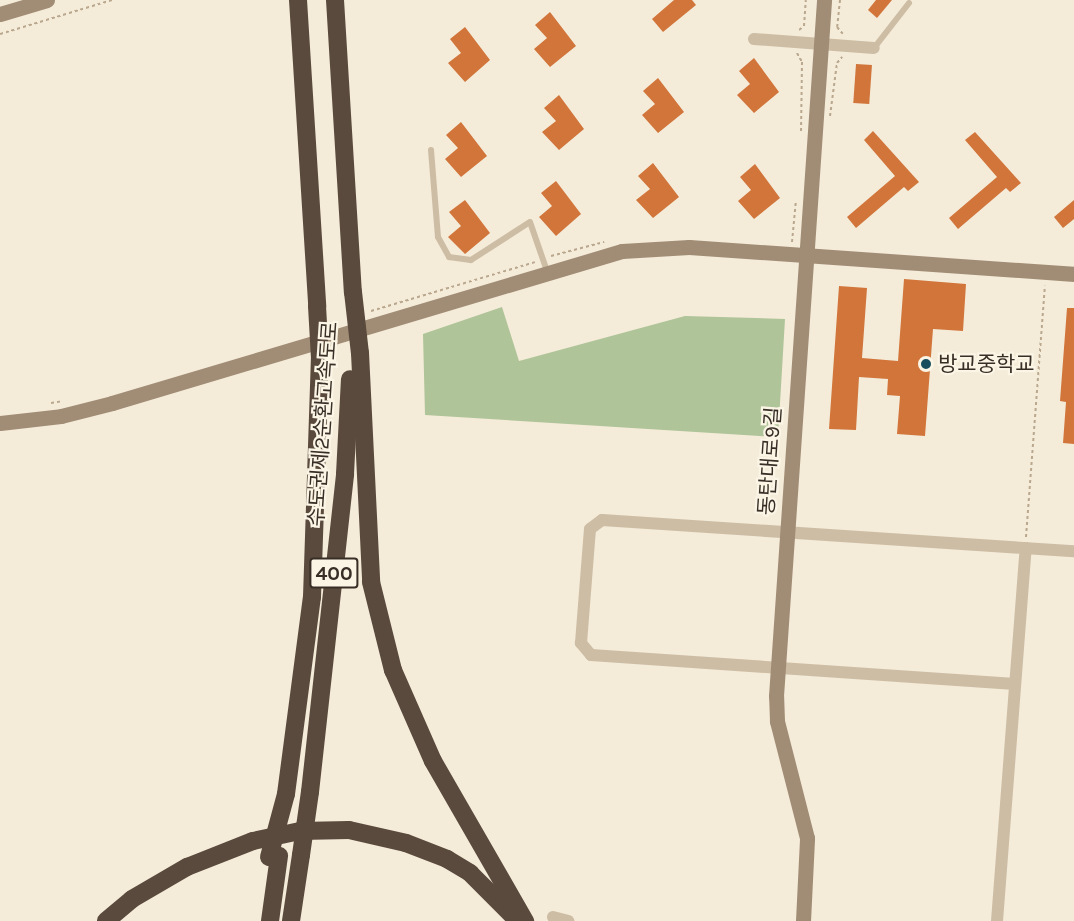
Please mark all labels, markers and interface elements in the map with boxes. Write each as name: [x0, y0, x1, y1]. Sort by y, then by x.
street label: 수도권제2순환고속도로: [303, 321, 343, 527]
place label: 방교중학교: [938, 351, 1035, 377]
marker: 방교중학교: [919, 357, 933, 371]
street label: 동탄대로9길: [754, 406, 786, 516]
road number: 400: [308, 556, 360, 590]

